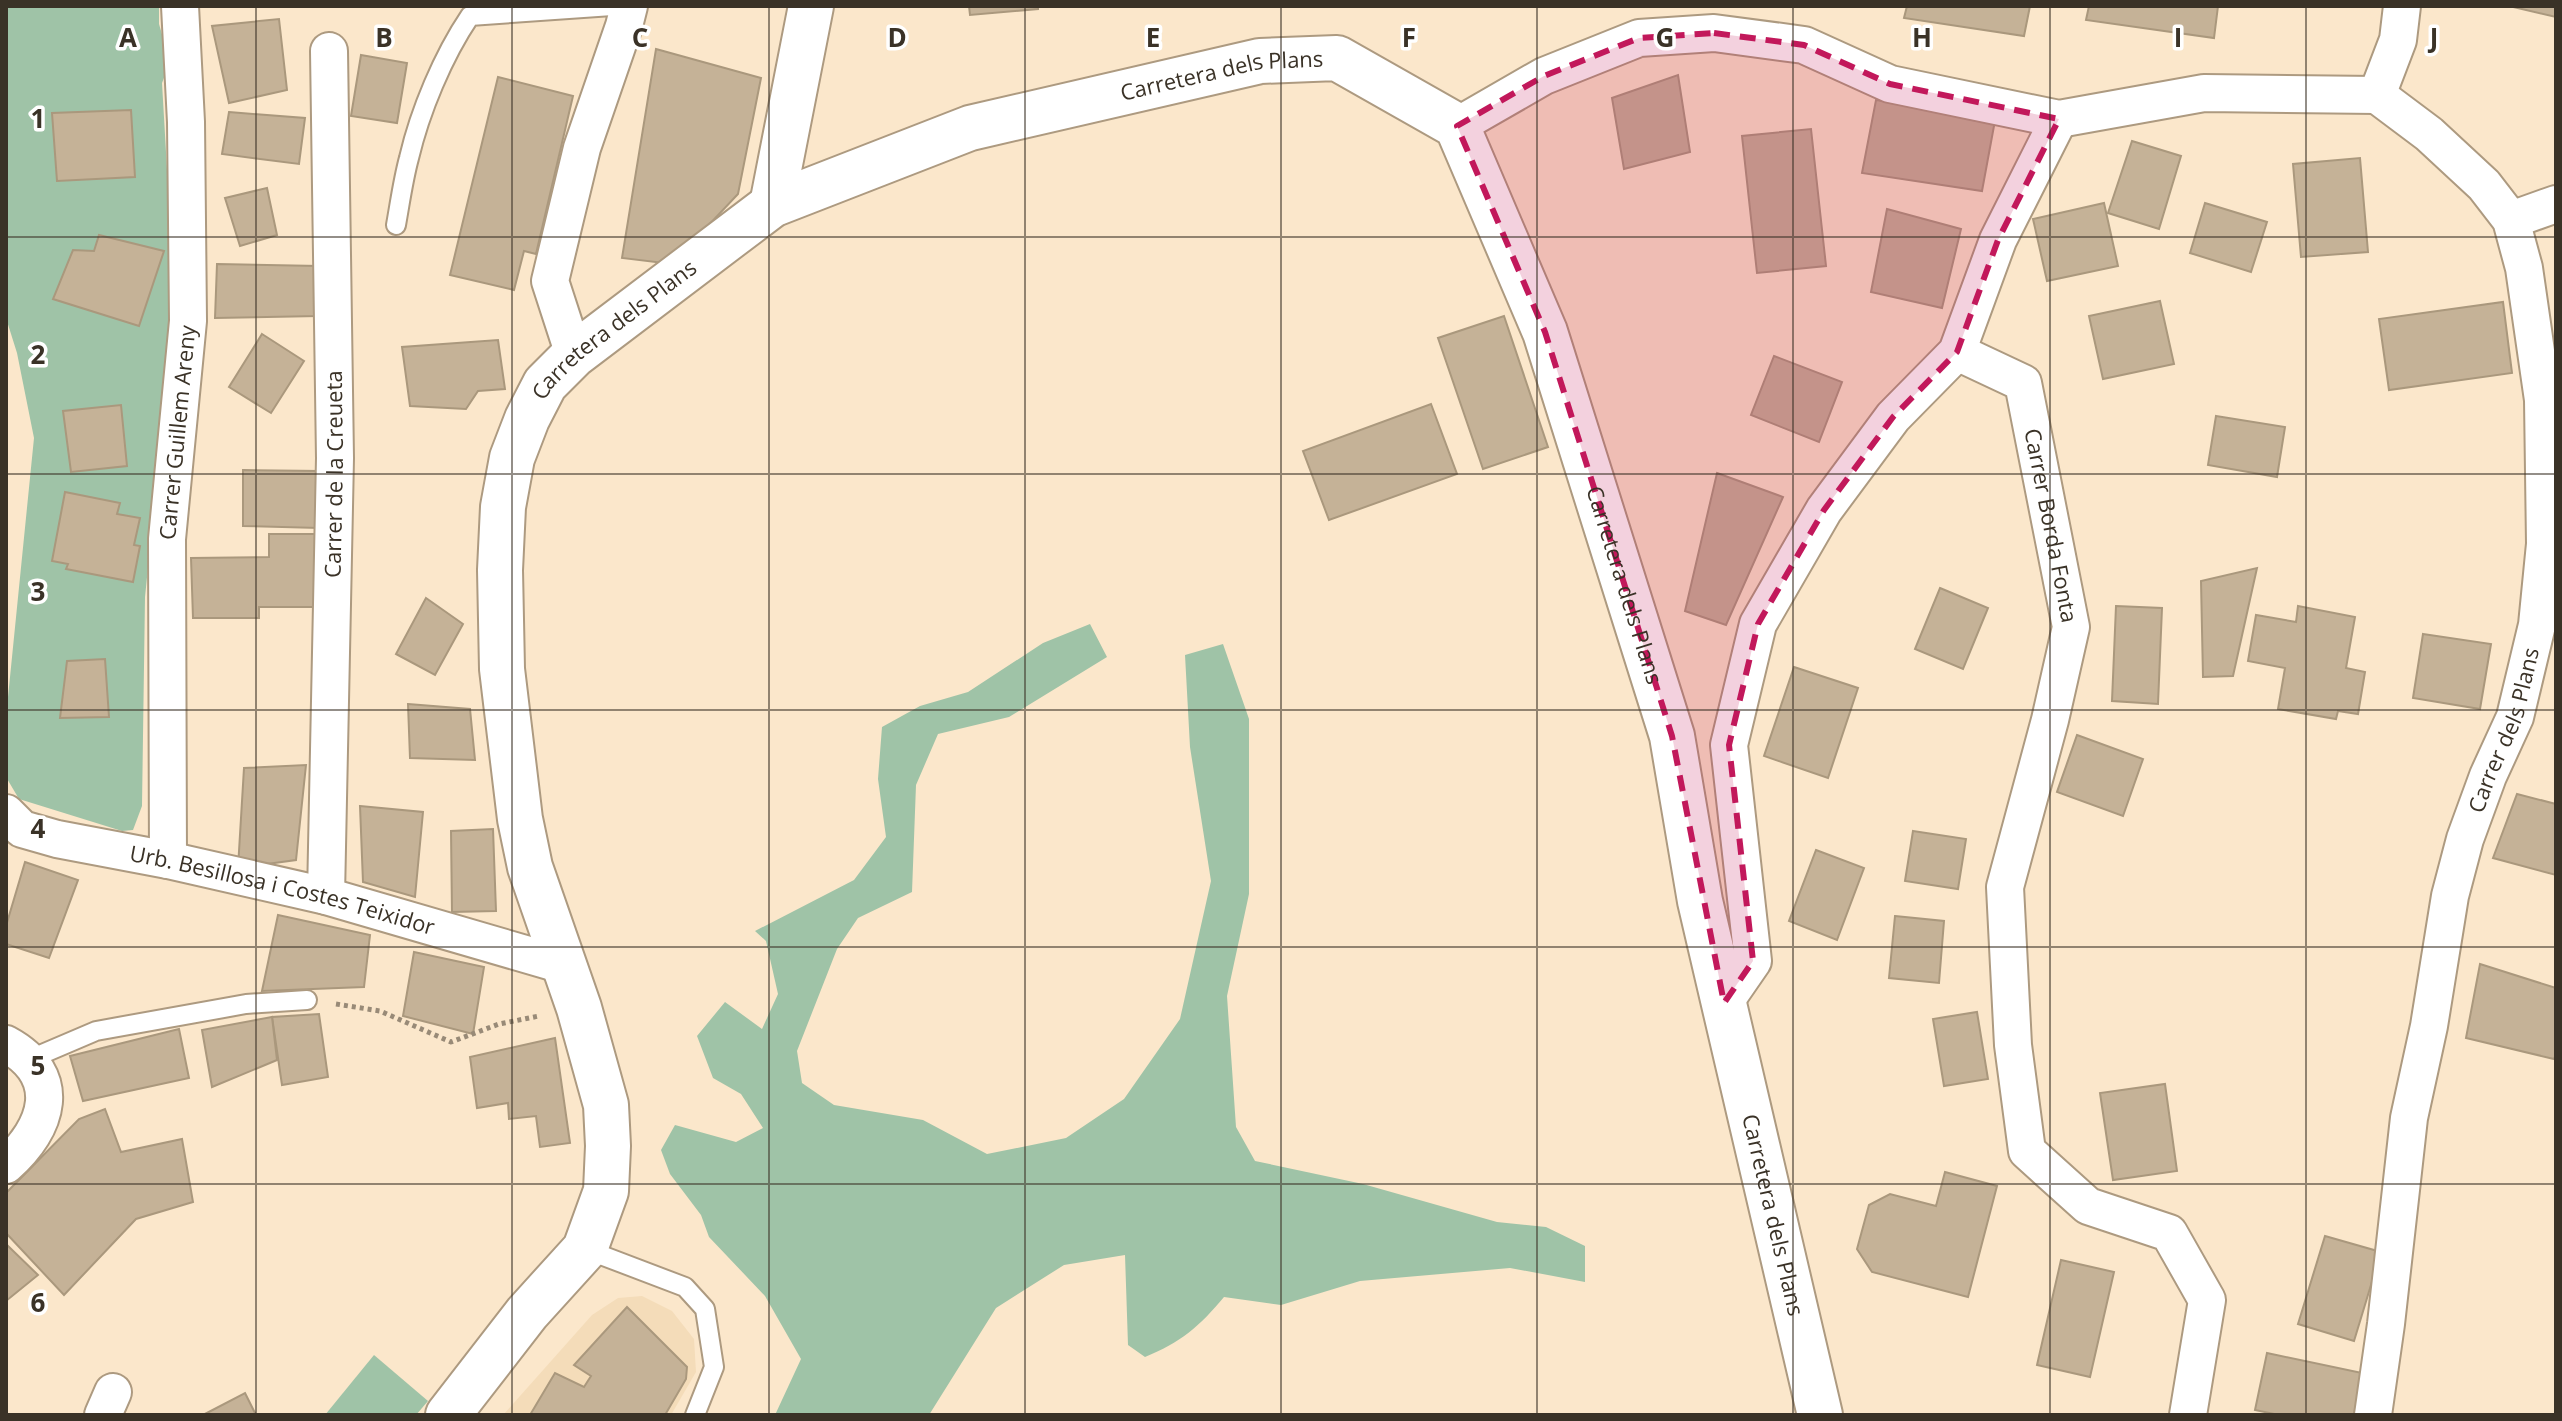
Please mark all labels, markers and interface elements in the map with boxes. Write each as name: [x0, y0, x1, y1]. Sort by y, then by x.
text: A: [119, 19, 137, 55]
text: B: [375, 19, 393, 55]
text: C: [632, 19, 648, 55]
text: D: [887, 19, 907, 55]
text: E: [1146, 19, 1160, 55]
text: F: [1402, 19, 1416, 55]
text: G: [1656, 19, 1674, 55]
text: H: [1912, 19, 1932, 55]
text: I: [2174, 19, 2182, 55]
text: J: [2428, 19, 2438, 55]
street label: Carretera dels Plans: [1117, 43, 1324, 107]
text: 1: [31, 100, 45, 136]
street label: Carretera dels Plans: [524, 252, 702, 404]
street label: Carrer Guillem Areny: [151, 323, 202, 541]
text: 2: [31, 336, 46, 372]
street label: Carrer de la Creueta: [317, 370, 349, 578]
street label: Carrer Borda Fonta: [2018, 426, 2086, 625]
street label: Carretera dels Plans: [1580, 482, 1671, 688]
text: 3: [31, 573, 45, 609]
street label: Carrer dels Plans: [2460, 644, 2545, 816]
text: 4: [31, 810, 46, 846]
street label: Urb. Besillosa i Costes Teixidor: [127, 837, 439, 941]
text: 5: [31, 1047, 45, 1083]
street label: Carretera dels Plans: [1736, 1111, 1812, 1319]
text: 6: [31, 1284, 46, 1320]

